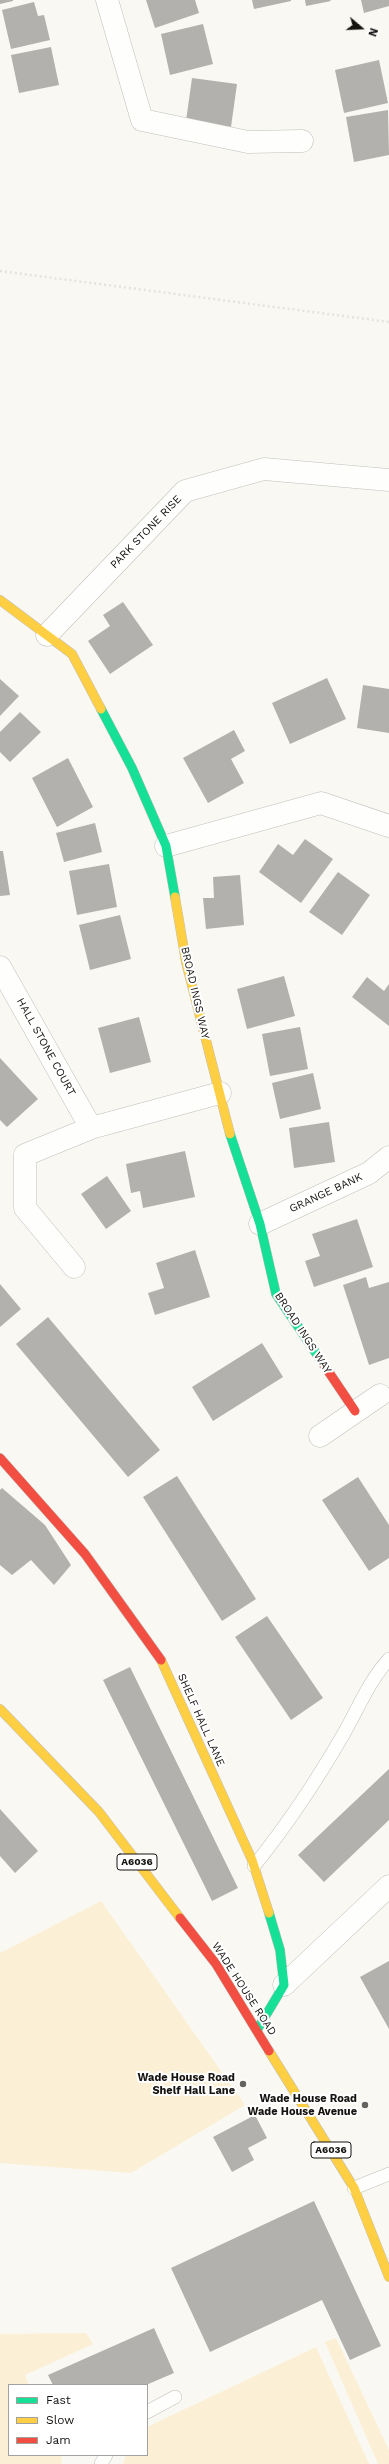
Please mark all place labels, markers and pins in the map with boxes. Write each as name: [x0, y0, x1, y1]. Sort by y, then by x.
place label: Wade House Road Shelf Hall Lane: [138, 2071, 235, 2097]
marker: Wade House Road Shelf Hall Lane: [238, 2079, 248, 2089]
place label: Wade House Road Wade House Avenue: [248, 2092, 357, 2118]
marker: Wade House Road Wade House Avenue: [360, 2100, 370, 2110]

